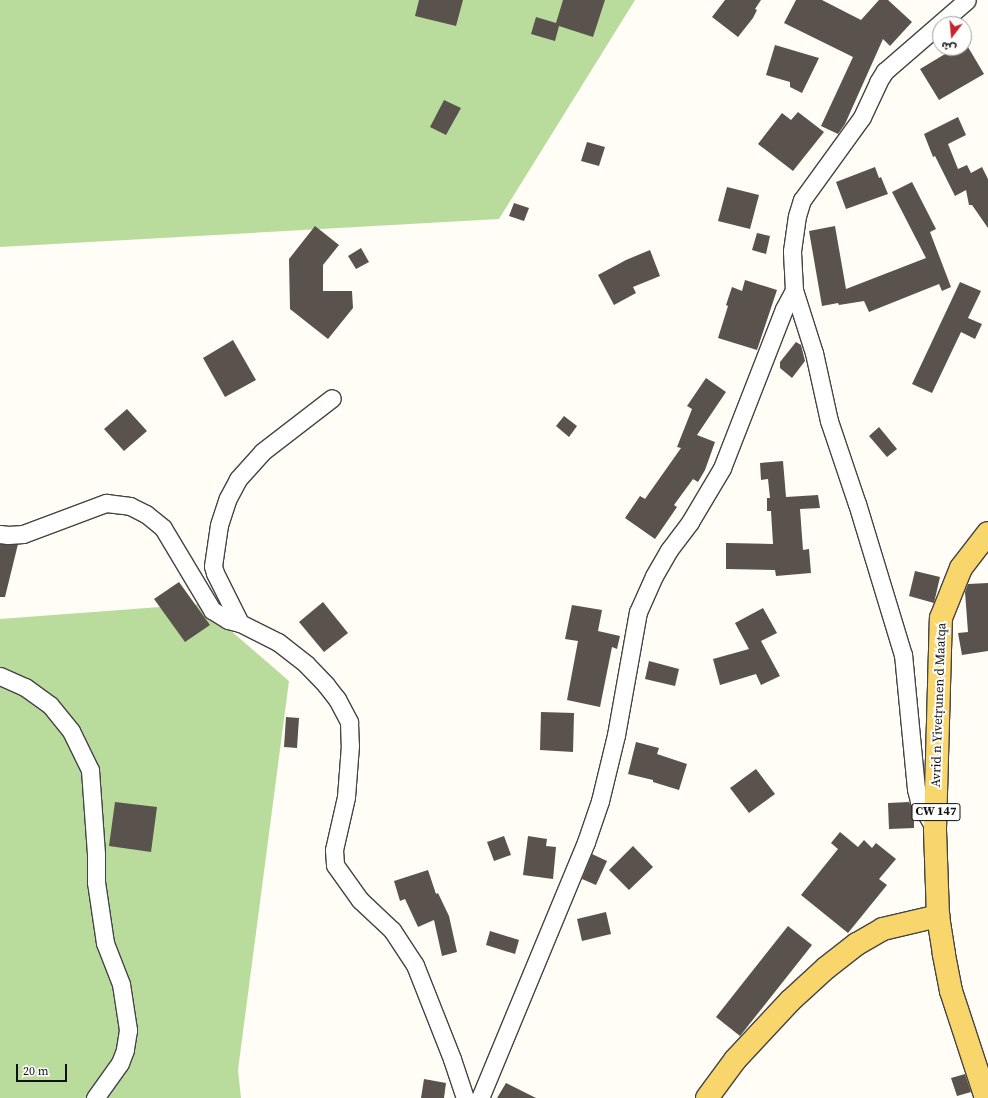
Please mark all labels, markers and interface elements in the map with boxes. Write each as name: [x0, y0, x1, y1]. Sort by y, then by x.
north arrow: [932, 16, 972, 56]
text: ش: [940, 38, 958, 56]
street label: Avrid n Yivetṛunen d Maatqa: [928, 622, 950, 788]
road number: CW 147: [911, 802, 961, 822]
scale bar: [18, 1056, 69, 1082]
text: 20 m: [23, 1063, 49, 1079]

